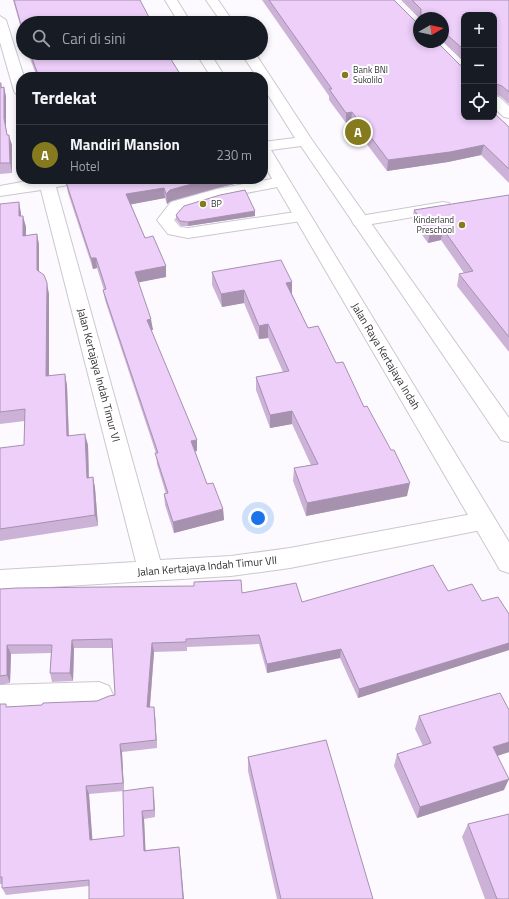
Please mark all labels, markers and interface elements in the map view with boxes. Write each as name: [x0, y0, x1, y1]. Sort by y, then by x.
north arrow: [413, 12, 449, 48]
map controls: [461, 12, 497, 120]
button: +: [461, 12, 497, 48]
search box: [16, 16, 268, 60]
icon: search: [30, 27, 52, 49]
text: Cari di sini: [62, 27, 126, 50]
button: −: [461, 48, 497, 84]
place label: Bank BNI Sukolilo: [353, 63, 388, 86]
marker: Bank BNI Sukolilo: [340, 70, 350, 80]
button: locate: [461, 84, 497, 120]
text: Terdekat: [32, 85, 96, 111]
pin: A: [345, 117, 371, 147]
text: Mandiri Mansion: [70, 133, 180, 156]
text: A: [41, 145, 49, 165]
text: 230 m: [216, 145, 252, 165]
text: Hotel: [70, 156, 100, 176]
place label: BP: [211, 197, 223, 210]
marker: BP: [198, 199, 208, 209]
place label: Kinderland Preschool: [413, 213, 454, 236]
marker: Kinderland Preschool: [457, 220, 467, 230]
street label: Jalan Raya Kertajaya Indah: [348, 300, 424, 413]
street label: Jalan Kertajaya Indah Timur VI: [73, 306, 125, 444]
your location: [248, 508, 268, 528]
street label: Jalan Kertajaya Indah Timur VII: [136, 552, 278, 580]

